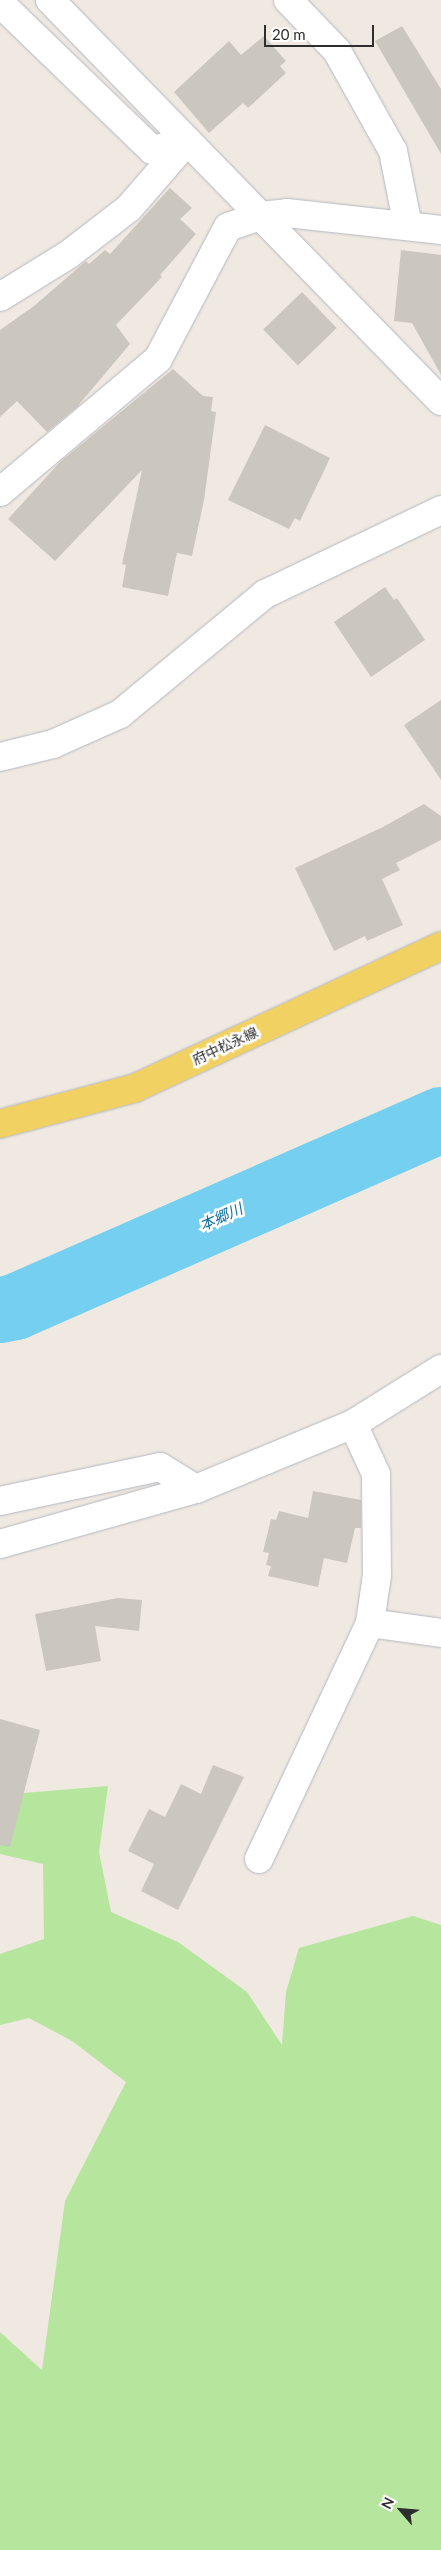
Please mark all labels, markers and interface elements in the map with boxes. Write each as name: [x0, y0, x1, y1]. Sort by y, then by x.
scale bar: [266, 15, 376, 47]
text: 20 m: [272, 25, 306, 43]
street label: 府中松永線: [190, 1024, 260, 1068]
water label: 本郷川: [197, 1200, 245, 1234]
north arrow: [376, 2485, 426, 2535]
text: N: [377, 2494, 397, 2512]

